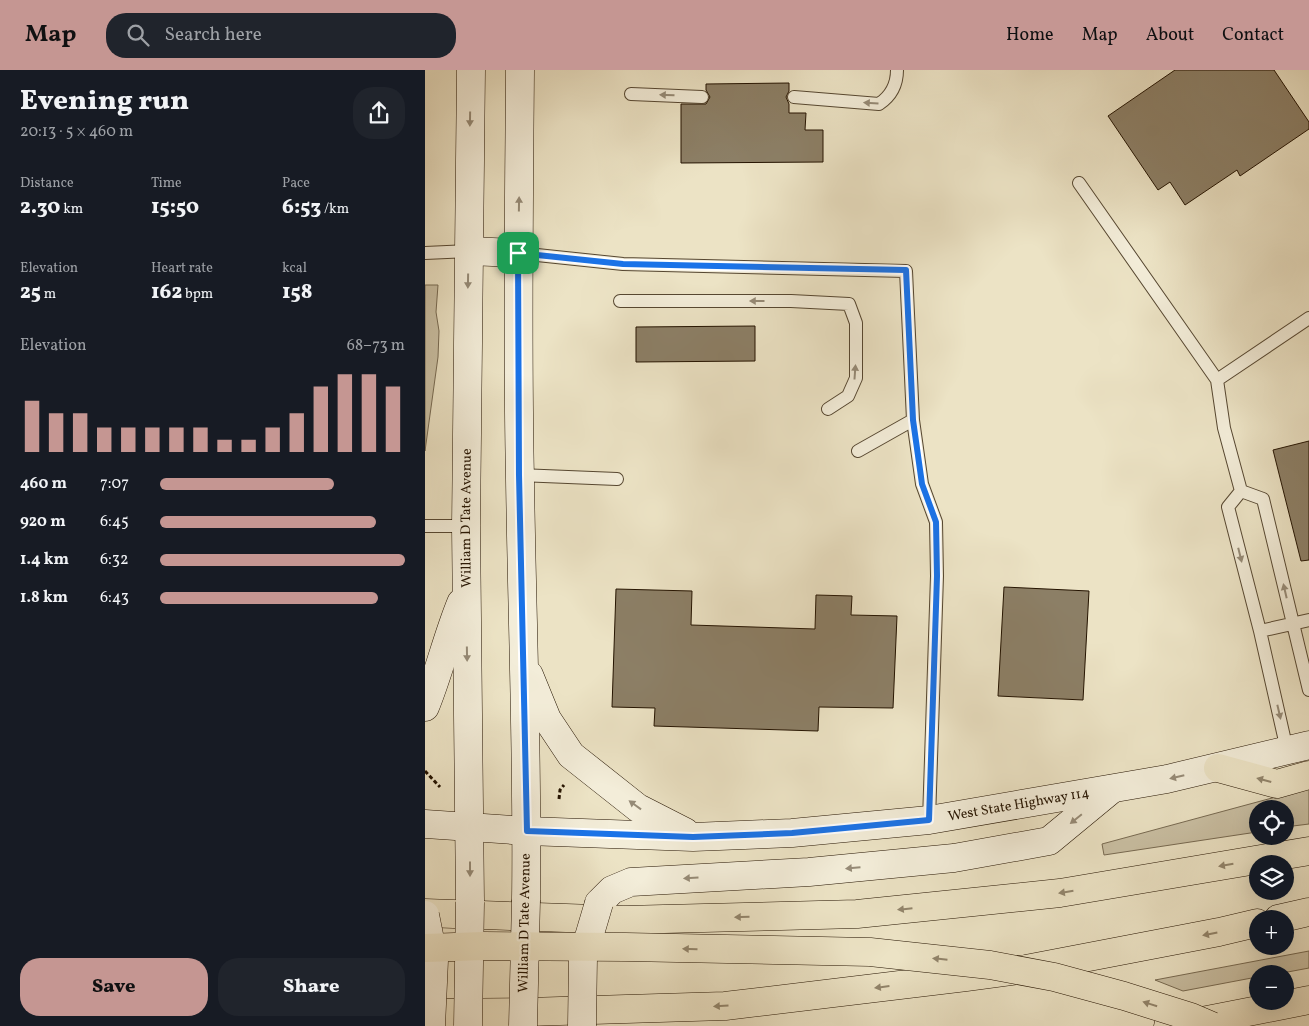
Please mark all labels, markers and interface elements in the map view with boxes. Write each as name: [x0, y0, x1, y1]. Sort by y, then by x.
search box: [106, 13, 456, 58]
text: Map: [25, 18, 76, 52]
icon: search: [124, 21, 152, 49]
text: Search here: [164, 22, 262, 48]
text: Home: [1006, 23, 1054, 48]
text: Map: [1082, 23, 1118, 48]
text: About: [1146, 23, 1194, 48]
text: Contact: [1222, 23, 1284, 48]
text: Evening run: [20, 82, 189, 121]
button: share: [353, 87, 405, 139]
one-way arrow: [658, 91, 674, 99]
one-way arrow: [863, 99, 879, 107]
one-way arrow: [466, 111, 474, 127]
text: 20:13 · 5 × 460 m: [20, 121, 133, 143]
text: Distance: [20, 174, 74, 193]
text: Time: [151, 174, 182, 193]
text: Pace: [282, 174, 310, 193]
text: 2.30: [20, 193, 60, 222]
text: 15:50: [151, 193, 199, 222]
text: 6:53: [282, 193, 321, 222]
one-way arrow: [515, 196, 523, 212]
text: km: [60, 200, 83, 219]
text: /km: [321, 200, 349, 219]
pin: [497, 232, 539, 274]
icon: arrive: [504, 239, 532, 267]
text: Elevation: [20, 259, 78, 278]
text: Heart rate: [151, 259, 213, 278]
text: kcal: [282, 259, 307, 278]
one-way arrow: [464, 273, 472, 289]
text: 25: [20, 278, 41, 307]
text: 162: [151, 278, 182, 307]
text: 158: [282, 278, 312, 307]
text: m: [41, 285, 56, 304]
text: bpm: [182, 285, 213, 304]
one-way arrow: [749, 297, 765, 305]
text: Elevation: [20, 335, 87, 357]
text: 68–73 m: [347, 335, 405, 357]
one-way arrow: [852, 364, 860, 380]
street label: William D Tate Avenue: [456, 448, 476, 588]
text: 460 m: [20, 473, 67, 495]
text: 7:07: [100, 473, 129, 495]
text: 920 m: [20, 511, 66, 533]
text: 6:45: [100, 511, 129, 533]
one-way arrow: [1236, 547, 1244, 562]
text: 1.4 km: [20, 549, 69, 571]
text: 6:32: [100, 549, 129, 571]
one-way arrow: [1281, 584, 1289, 599]
text: 1.8 km: [20, 587, 68, 609]
text: 6:43: [100, 587, 129, 609]
one-way arrow: [463, 646, 471, 662]
one-way arrow: [1275, 705, 1283, 720]
one-way arrow: [1169, 773, 1184, 781]
one-way arrow: [1256, 776, 1271, 784]
street label: West State Highway 114: [946, 783, 1091, 826]
one-way arrow: [628, 800, 642, 810]
map controls: [1249, 800, 1294, 1010]
button: locate: [1249, 800, 1294, 845]
one-way arrow: [1070, 814, 1083, 825]
street label: William D Tate Avenue: [514, 853, 536, 993]
button: layers: [1249, 855, 1294, 900]
one-way arrow: [466, 861, 474, 877]
one-way arrow: [1218, 862, 1234, 870]
one-way arrow: [845, 864, 861, 872]
one-way arrow: [683, 875, 699, 883]
one-way arrow: [1058, 888, 1074, 896]
one-way arrow: [896, 905, 912, 913]
button: +: [1249, 910, 1294, 955]
one-way arrow: [734, 913, 750, 921]
one-way arrow: [1202, 930, 1218, 938]
one-way arrow: [682, 944, 698, 952]
one-way arrow: [931, 955, 947, 963]
button: Save: [20, 958, 208, 1016]
button: Share: [218, 958, 405, 1016]
button: −: [1249, 965, 1294, 1010]
one-way arrow: [874, 983, 890, 991]
one-way arrow: [1142, 1000, 1157, 1007]
one-way arrow: [713, 1002, 729, 1010]

